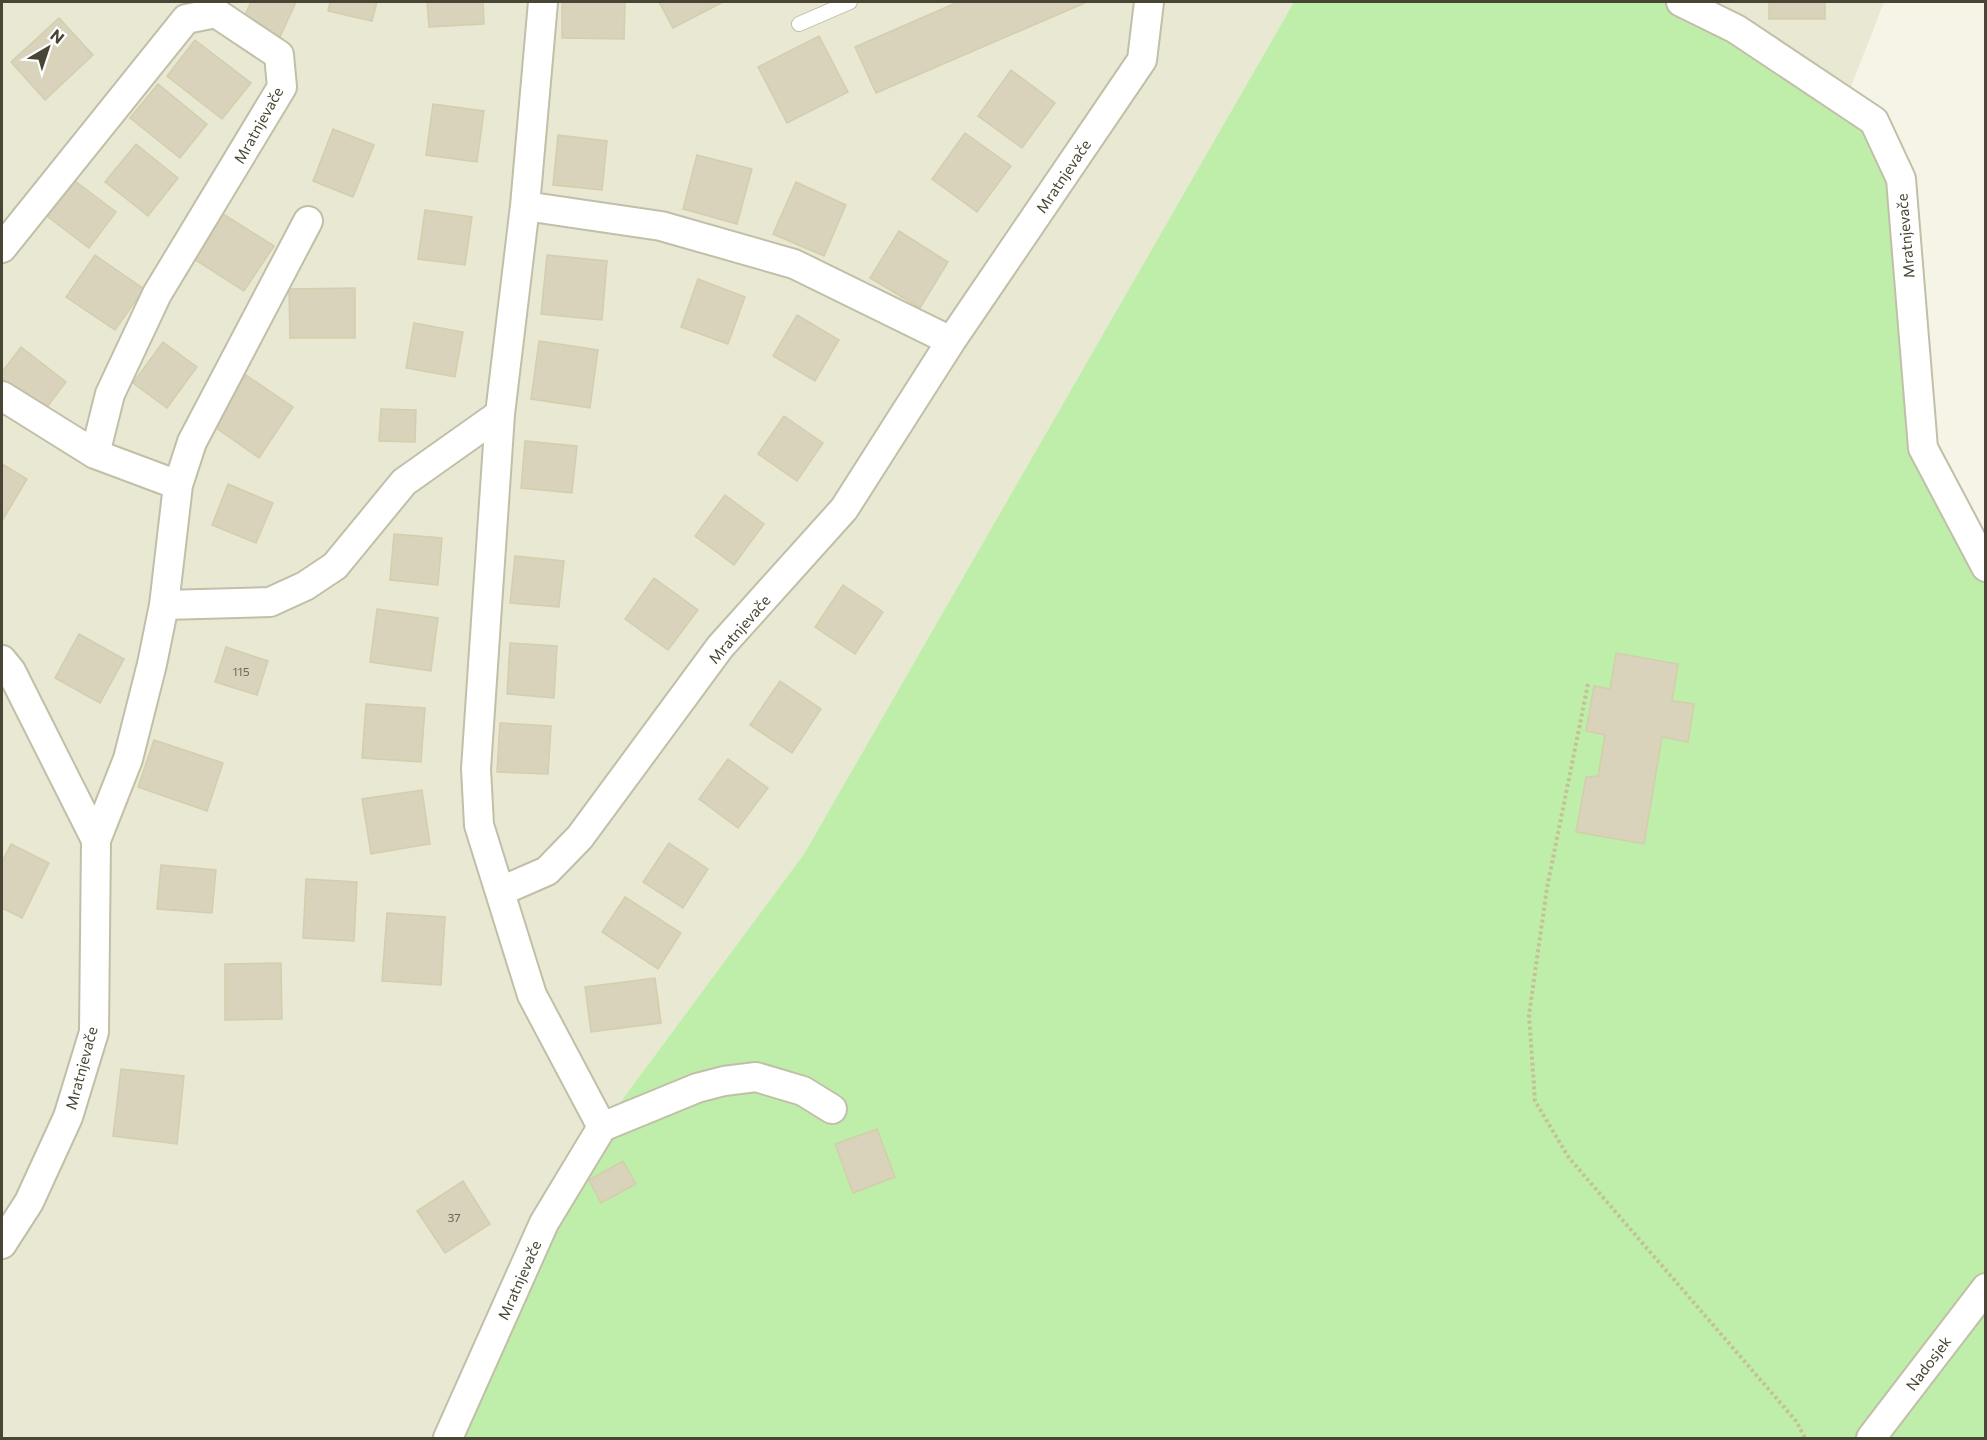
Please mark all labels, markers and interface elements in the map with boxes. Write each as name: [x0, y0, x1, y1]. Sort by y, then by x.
north arrow: [18, 18, 78, 78]
text: N: [47, 25, 68, 47]
street label: Mratnjevače: [230, 83, 287, 167]
street label: Mratnjevače: [1032, 136, 1094, 216]
street label: Mratnjevače: [1892, 193, 1918, 279]
street label: Mratnjevače: [704, 591, 774, 667]
house number: 115: [232, 664, 250, 678]
street label: Mratnjevače: [61, 1025, 101, 1111]
house number: 37: [447, 1210, 461, 1224]
street label: Mratnjevače: [493, 1237, 545, 1323]
street label: Nadosjek: [1902, 1332, 1954, 1394]

